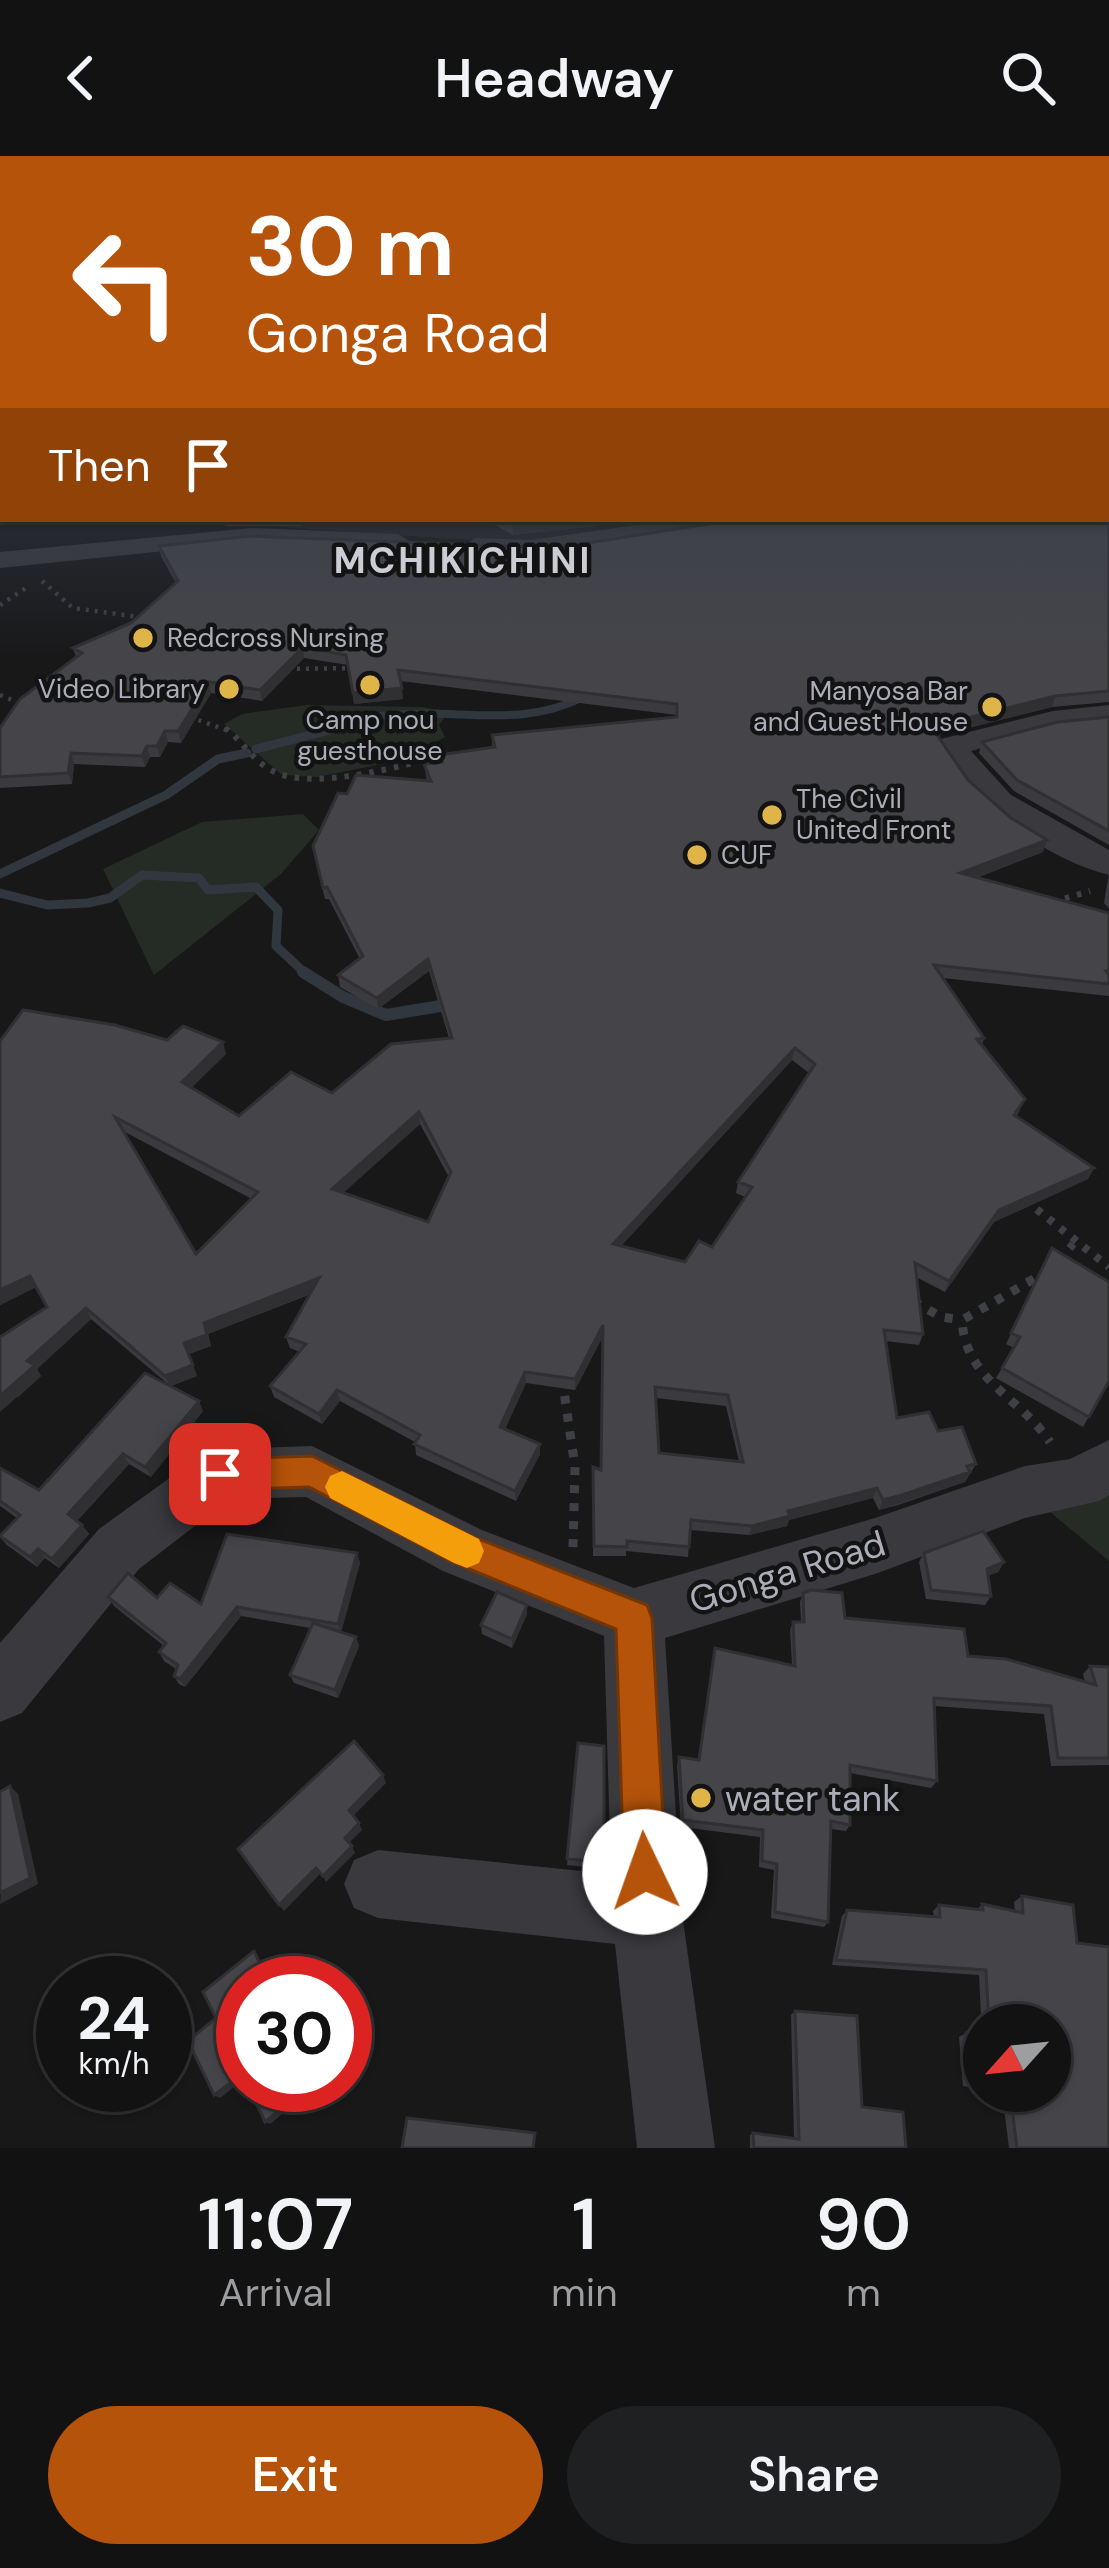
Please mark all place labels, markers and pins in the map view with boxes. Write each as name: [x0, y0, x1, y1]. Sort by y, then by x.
place label: Redcross Nursing: [167, 620, 384, 655]
marker: Redcross Nursing: [130, 625, 156, 651]
place label: Video Library: [38, 671, 205, 706]
marker: Camp nou guesthouse: [357, 672, 383, 698]
place label: Manyosa Bar and Guest House: [753, 673, 968, 739]
marker: Video Library: [216, 676, 242, 702]
marker: Manyosa Bar and Guest House: [979, 694, 1005, 720]
place label: Camp nou guesthouse: [297, 702, 443, 768]
place label: The Civil United Front: [796, 781, 951, 847]
marker: The Civil United Front: [759, 802, 785, 828]
place label: CUF: [721, 837, 773, 872]
marker: CUF: [684, 842, 710, 868]
pin: [169, 1423, 271, 1525]
place label: water tank: [725, 1775, 900, 1822]
marker: water tank: [688, 1785, 714, 1811]

